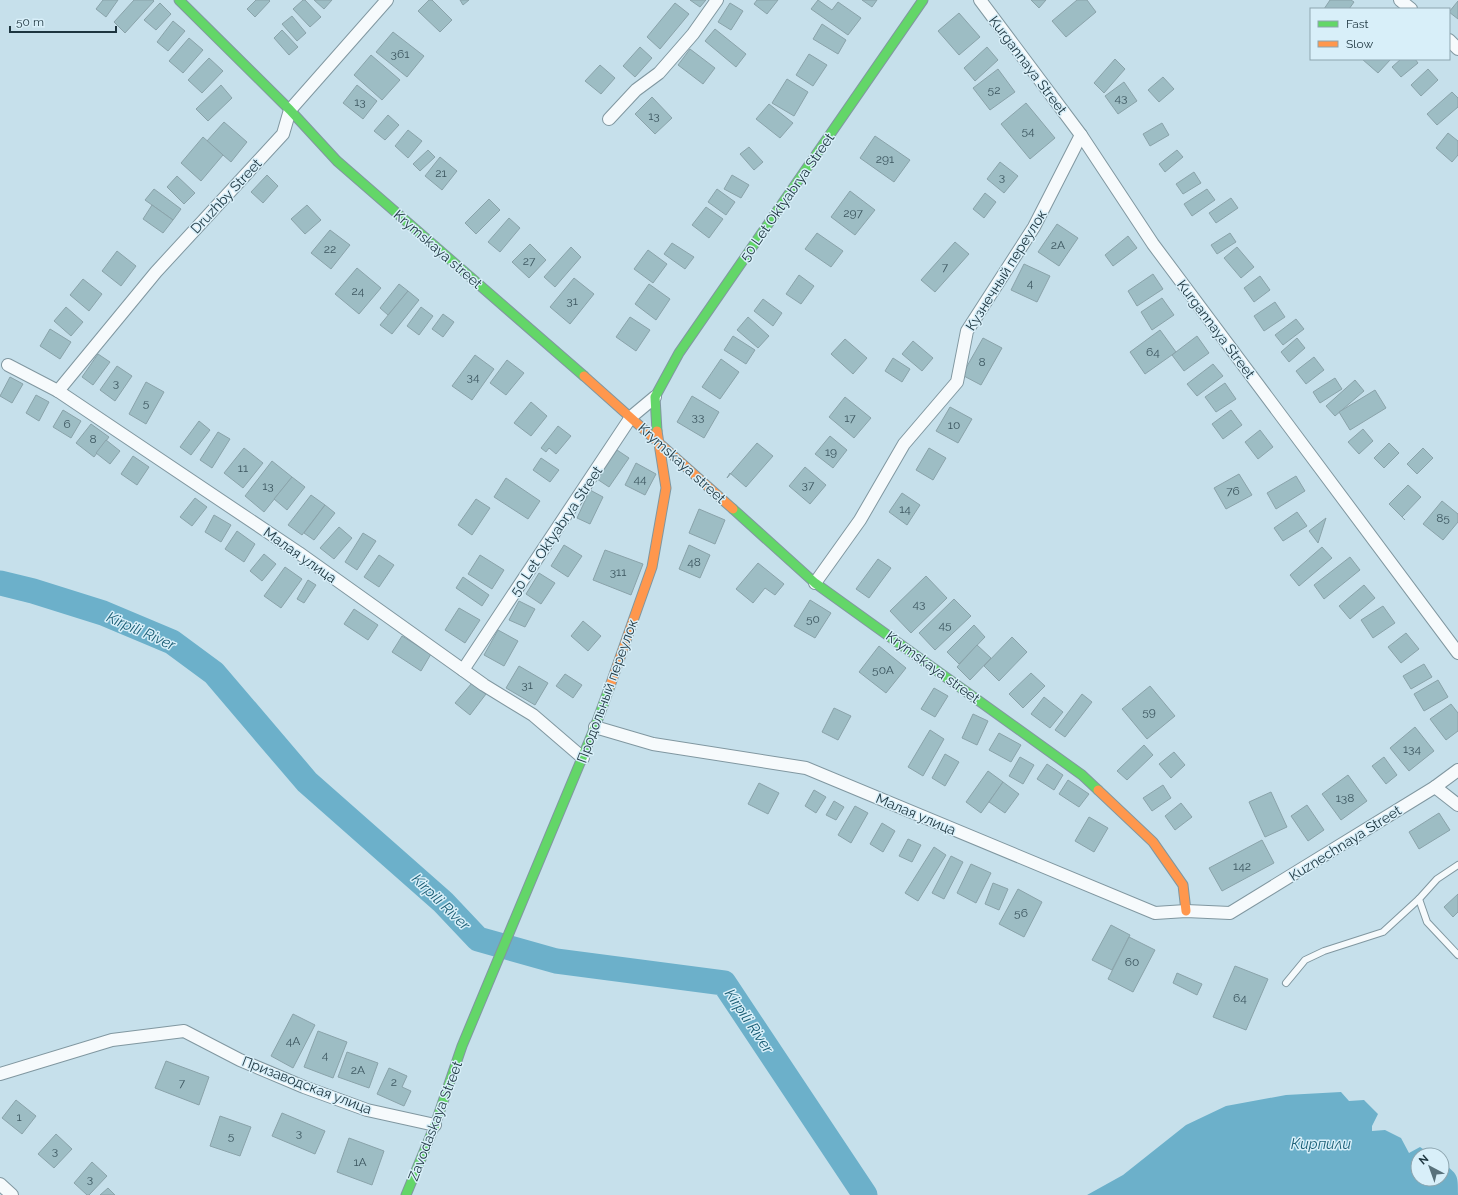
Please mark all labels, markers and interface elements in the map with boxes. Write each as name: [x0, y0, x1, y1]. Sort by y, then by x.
scale bar: [10, 8, 116, 34]
legend: [1310, 8, 1450, 60]
street label: Kurgannaya Street: [986, 13, 1070, 118]
text: 50 m: [16, 15, 44, 29]
text: Fast: [1346, 17, 1369, 31]
text: Slow: [1346, 37, 1373, 51]
house number: 361: [391, 47, 409, 61]
house number: 52: [988, 83, 1000, 97]
house number: 43: [1115, 91, 1127, 105]
house number: 13: [354, 95, 366, 109]
house number: 13: [648, 109, 660, 123]
house number: 54: [1021, 124, 1035, 138]
street label: 50 Let Oktyabrya Street: [737, 130, 838, 264]
house number: 291: [876, 152, 894, 166]
street label: Druzhby Street: [187, 155, 265, 237]
house number: 21: [435, 166, 447, 180]
house number: 3: [999, 170, 1005, 184]
street label: Krymskaya street: [391, 206, 486, 292]
house number: 297: [843, 206, 863, 220]
street label: Кузнечный переулок: [962, 207, 1050, 333]
house number: 2А: [1051, 238, 1065, 252]
house number: 22: [324, 242, 336, 256]
house number: 27: [523, 254, 536, 268]
house number: 7: [942, 260, 949, 274]
house number: 4: [1027, 276, 1034, 290]
street label: Kurgannaya Street: [1174, 277, 1258, 382]
house number: 24: [352, 284, 365, 298]
house number: 31: [566, 294, 578, 308]
house number: 64: [1146, 345, 1160, 359]
house number: 8: [978, 355, 986, 369]
house number: 34: [467, 370, 480, 384]
house number: 3: [113, 376, 119, 390]
house number: 5: [143, 396, 150, 410]
house number: 33: [692, 410, 704, 424]
house number: 17: [844, 411, 856, 425]
house number: 6: [63, 417, 71, 431]
house number: 10: [948, 418, 960, 432]
street label: Krymskaya street: [635, 420, 729, 507]
house number: 8: [89, 432, 97, 446]
house number: 19: [825, 445, 837, 459]
house number: 11: [238, 461, 248, 475]
street label: 50 Let Oktyabrya Street: [507, 463, 606, 599]
house number: 44: [633, 472, 647, 486]
house number: 37: [802, 478, 815, 492]
house number: 13: [262, 479, 274, 493]
house number: 76: [1226, 484, 1240, 498]
house number: 14: [899, 502, 911, 516]
house number: 85: [1436, 511, 1450, 525]
street label: Малая улица: [260, 524, 340, 586]
house number: 48: [687, 555, 701, 569]
house number: 311: [610, 565, 626, 579]
house number: 43: [913, 597, 925, 611]
water label: Kirpili River: [104, 608, 179, 655]
house number: 50: [806, 612, 820, 626]
street label: Продольный переулок: [574, 617, 640, 765]
house number: 45: [938, 618, 952, 632]
street label: Krymskaya street: [883, 628, 983, 706]
house number: 50А: [872, 663, 894, 677]
house number: 31: [521, 678, 533, 692]
house number: 59: [1142, 705, 1156, 719]
house number: 134: [1403, 742, 1421, 756]
street label: Малая улица: [874, 790, 958, 838]
house number: 138: [1336, 791, 1354, 805]
street label: Kuznechnaya Street: [1286, 802, 1404, 884]
house number: 142: [1233, 859, 1251, 873]
water label: Kirpili River: [408, 870, 474, 935]
house number: 56: [1014, 906, 1028, 920]
house number: 60: [1125, 955, 1139, 969]
water label: Kirpili River: [721, 986, 777, 1057]
house number: 64: [1233, 991, 1247, 1005]
house number: 4А: [286, 1034, 300, 1048]
house number: 4: [322, 1048, 329, 1062]
street label: Призаводская улица: [240, 1053, 374, 1117]
street label: Zavodaskaya Street: [405, 1059, 465, 1183]
house number: 2А: [351, 1063, 365, 1077]
house number: 2: [391, 1075, 397, 1089]
house number: 7: [179, 1076, 186, 1090]
house number: 1: [16, 1110, 22, 1124]
house number: 3: [296, 1126, 302, 1140]
house number: 5: [228, 1129, 235, 1143]
water label: Кирпили: [1291, 1135, 1352, 1153]
house number: 3: [52, 1144, 58, 1158]
north arrow: [1410, 1147, 1450, 1187]
text: N: [1416, 1152, 1431, 1167]
house number: 1А: [353, 1155, 367, 1169]
house number: 3: [87, 1172, 93, 1186]

